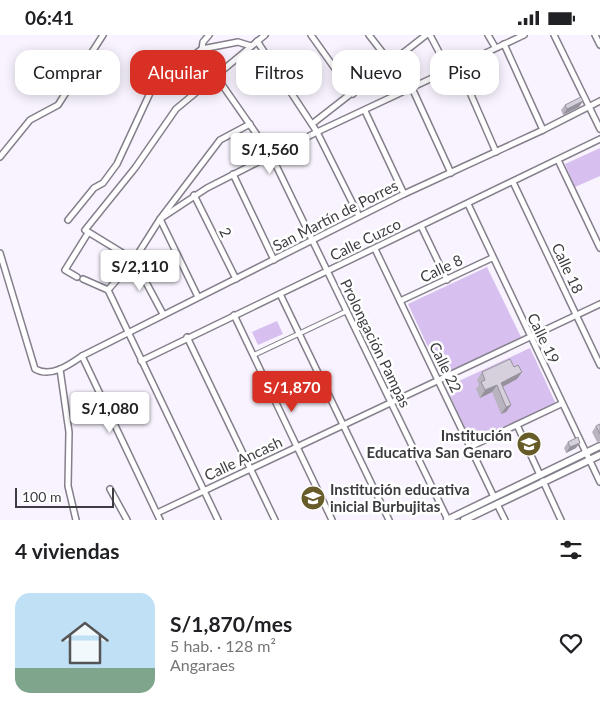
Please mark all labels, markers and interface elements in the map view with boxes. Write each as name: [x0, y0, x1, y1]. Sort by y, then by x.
text: 06:41: [25, 6, 74, 29]
chip: Comprar: [15, 50, 120, 95]
chip: Alquilar: [130, 50, 226, 95]
chip: Filtros: [236, 50, 322, 95]
chip: Nuevo: [332, 50, 420, 95]
chip: Piso: [430, 50, 499, 95]
pin: S/1,560: [224, 133, 316, 175]
text: S/1,560: [241, 139, 299, 158]
street label: San Martín de Porres: [269, 176, 401, 254]
street label: Calle Cuzco: [327, 214, 403, 264]
street label: 2: [216, 224, 236, 240]
street label: Calle 18: [548, 240, 588, 296]
pin: S/2,110: [94, 249, 186, 292]
street label: Calle 8: [417, 250, 465, 286]
text: S/2,110: [111, 256, 169, 275]
street label: Prolongación Pampas: [337, 276, 415, 410]
street label: Calle 19: [524, 310, 564, 366]
street label: Calle 22: [426, 339, 466, 395]
pin: S/1,870: [246, 371, 338, 413]
text: S/1,870: [263, 377, 321, 396]
pin: S/1,080: [64, 391, 156, 434]
text: S/1,080: [81, 398, 139, 417]
place label: Institución Educativa San Genaro: [367, 426, 512, 461]
school or university icon: Institución Educativa San Genaro: [516, 431, 542, 457]
street label: Calle Ancash: [201, 432, 285, 484]
place label: Institución educativa inicial Burbujitas: [330, 480, 470, 515]
scale bar: [15, 485, 114, 508]
school or university icon: Institución educativa inicial Burbujitas: [300, 485, 326, 511]
text: 100 m: [22, 488, 61, 505]
icon: filters: [557, 536, 585, 564]
text: 4 viviendas: [15, 538, 120, 563]
text: S/1,870/mes: [170, 611, 292, 636]
icon: home: [55, 613, 115, 673]
icon: heart: [557, 629, 585, 657]
text: 5 hab. · 128 m²: [170, 636, 276, 655]
text: Angaraes: [170, 655, 235, 674]

